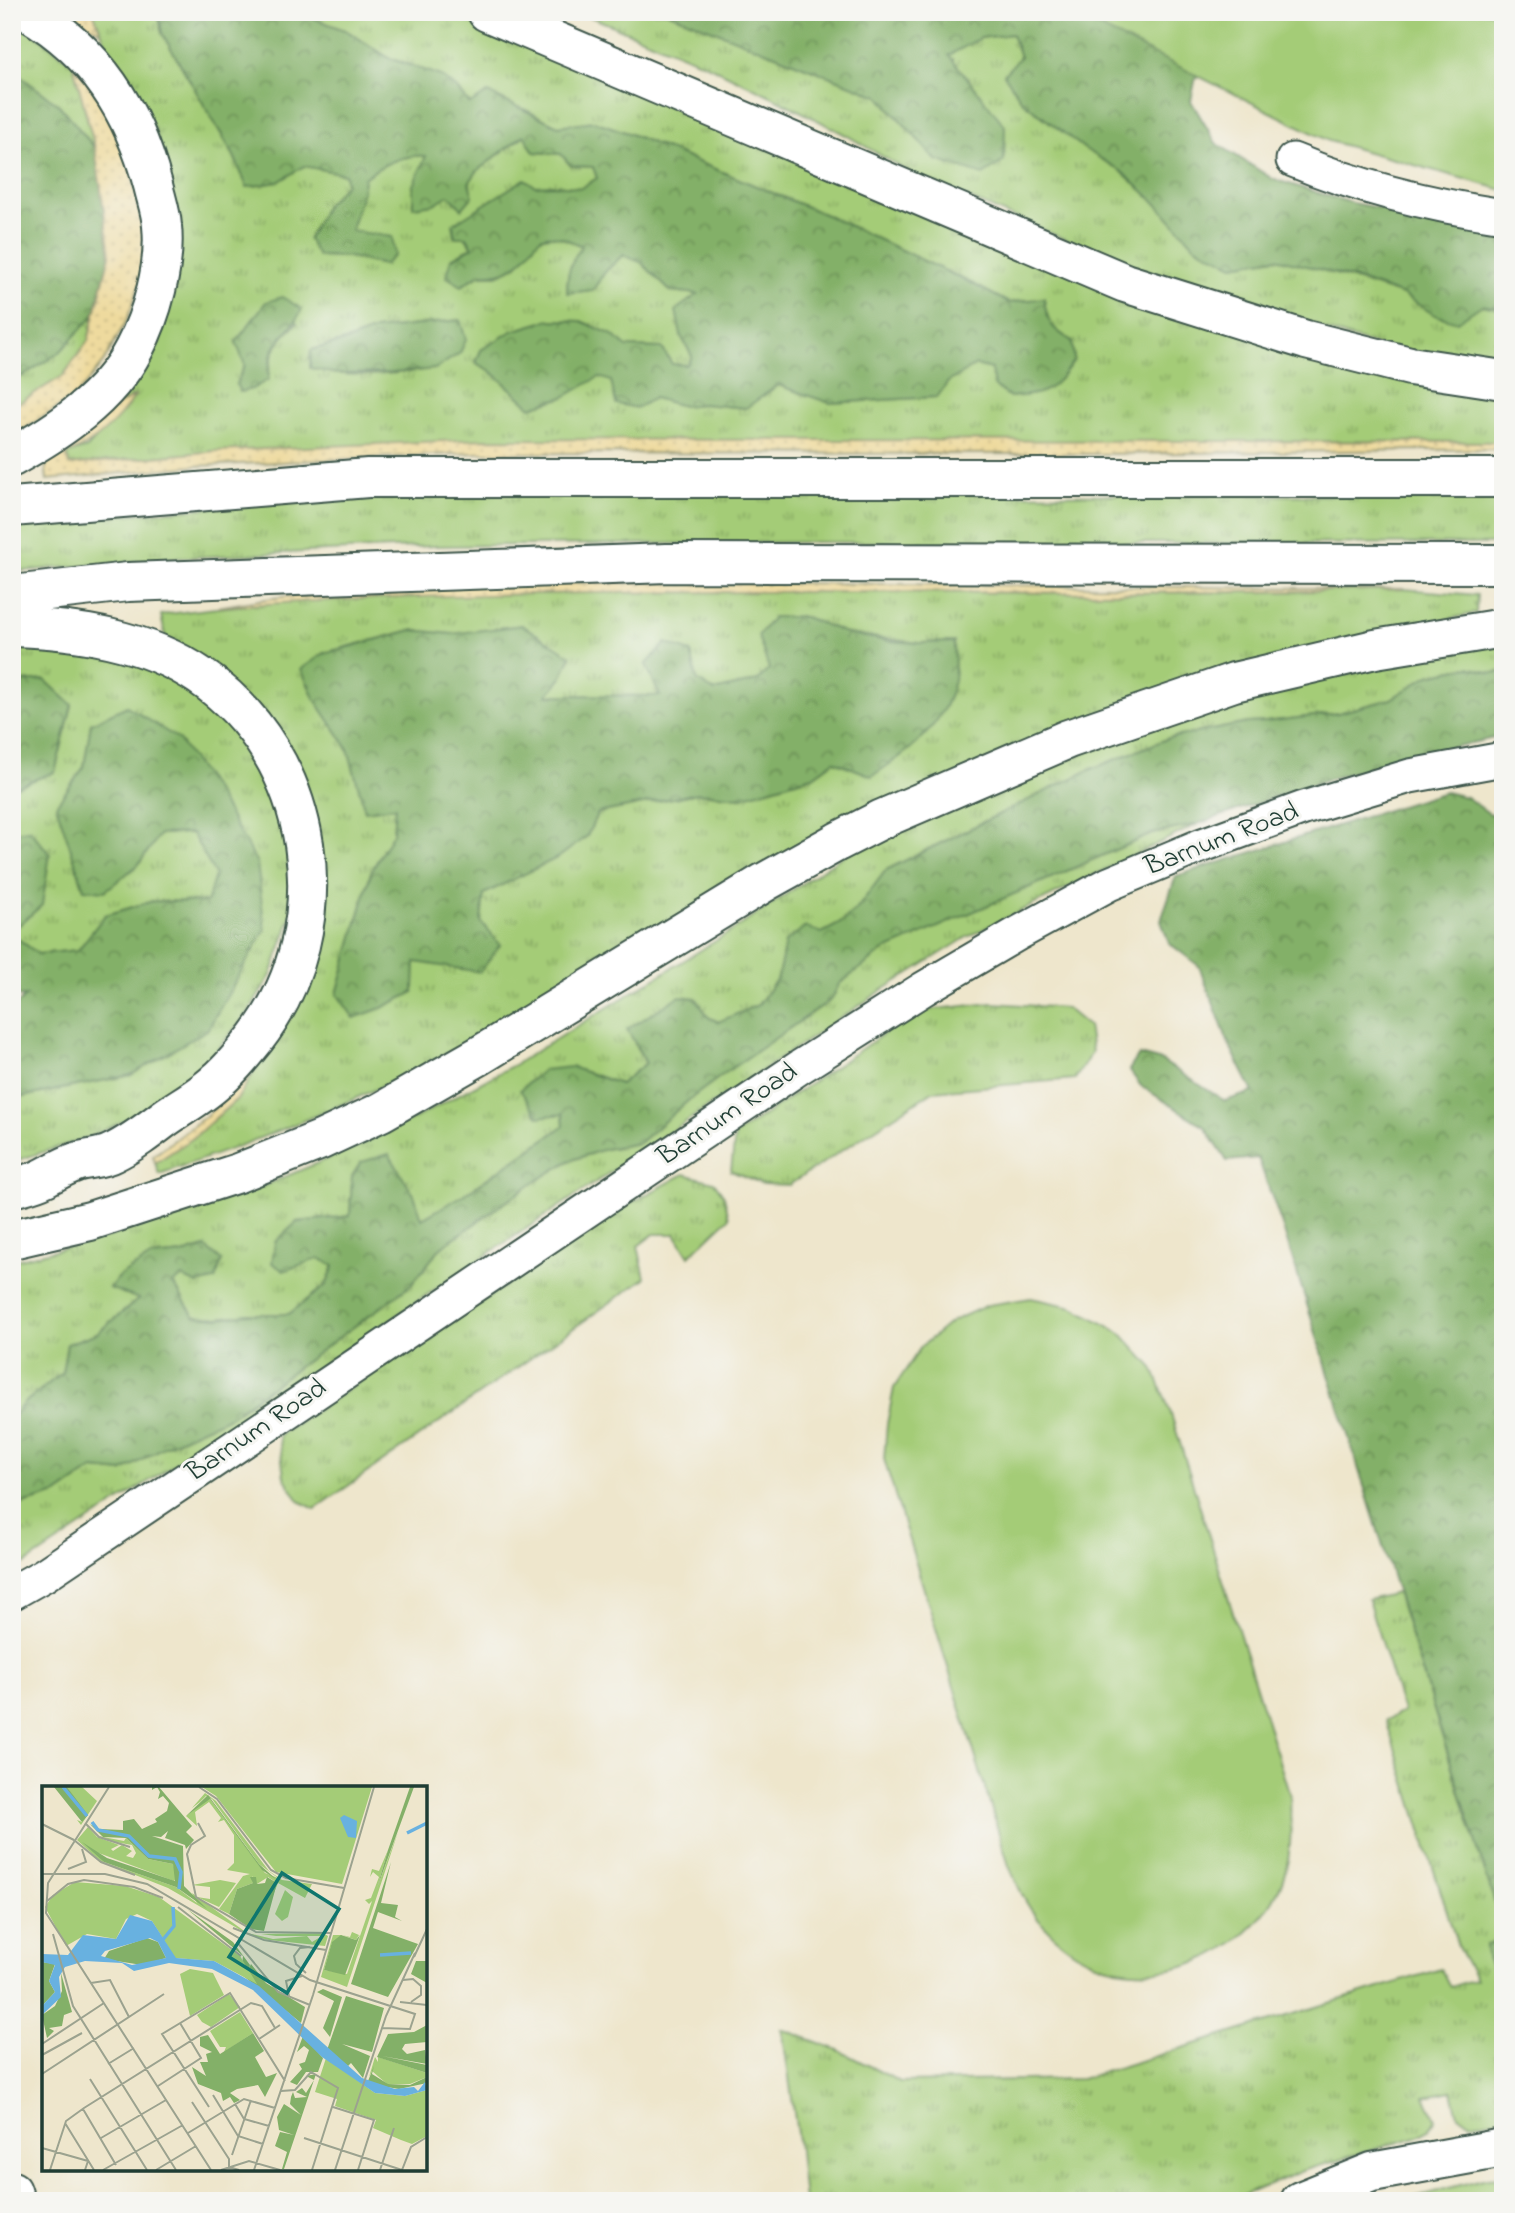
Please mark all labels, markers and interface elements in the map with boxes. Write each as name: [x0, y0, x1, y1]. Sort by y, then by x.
street label: Barnum Road: [1138, 792, 1305, 889]
street label: Barnum Road: [649, 1053, 807, 1178]
street label: Barnum Road: [178, 1369, 336, 1494]
inset map: [42, 1786, 427, 2171]

